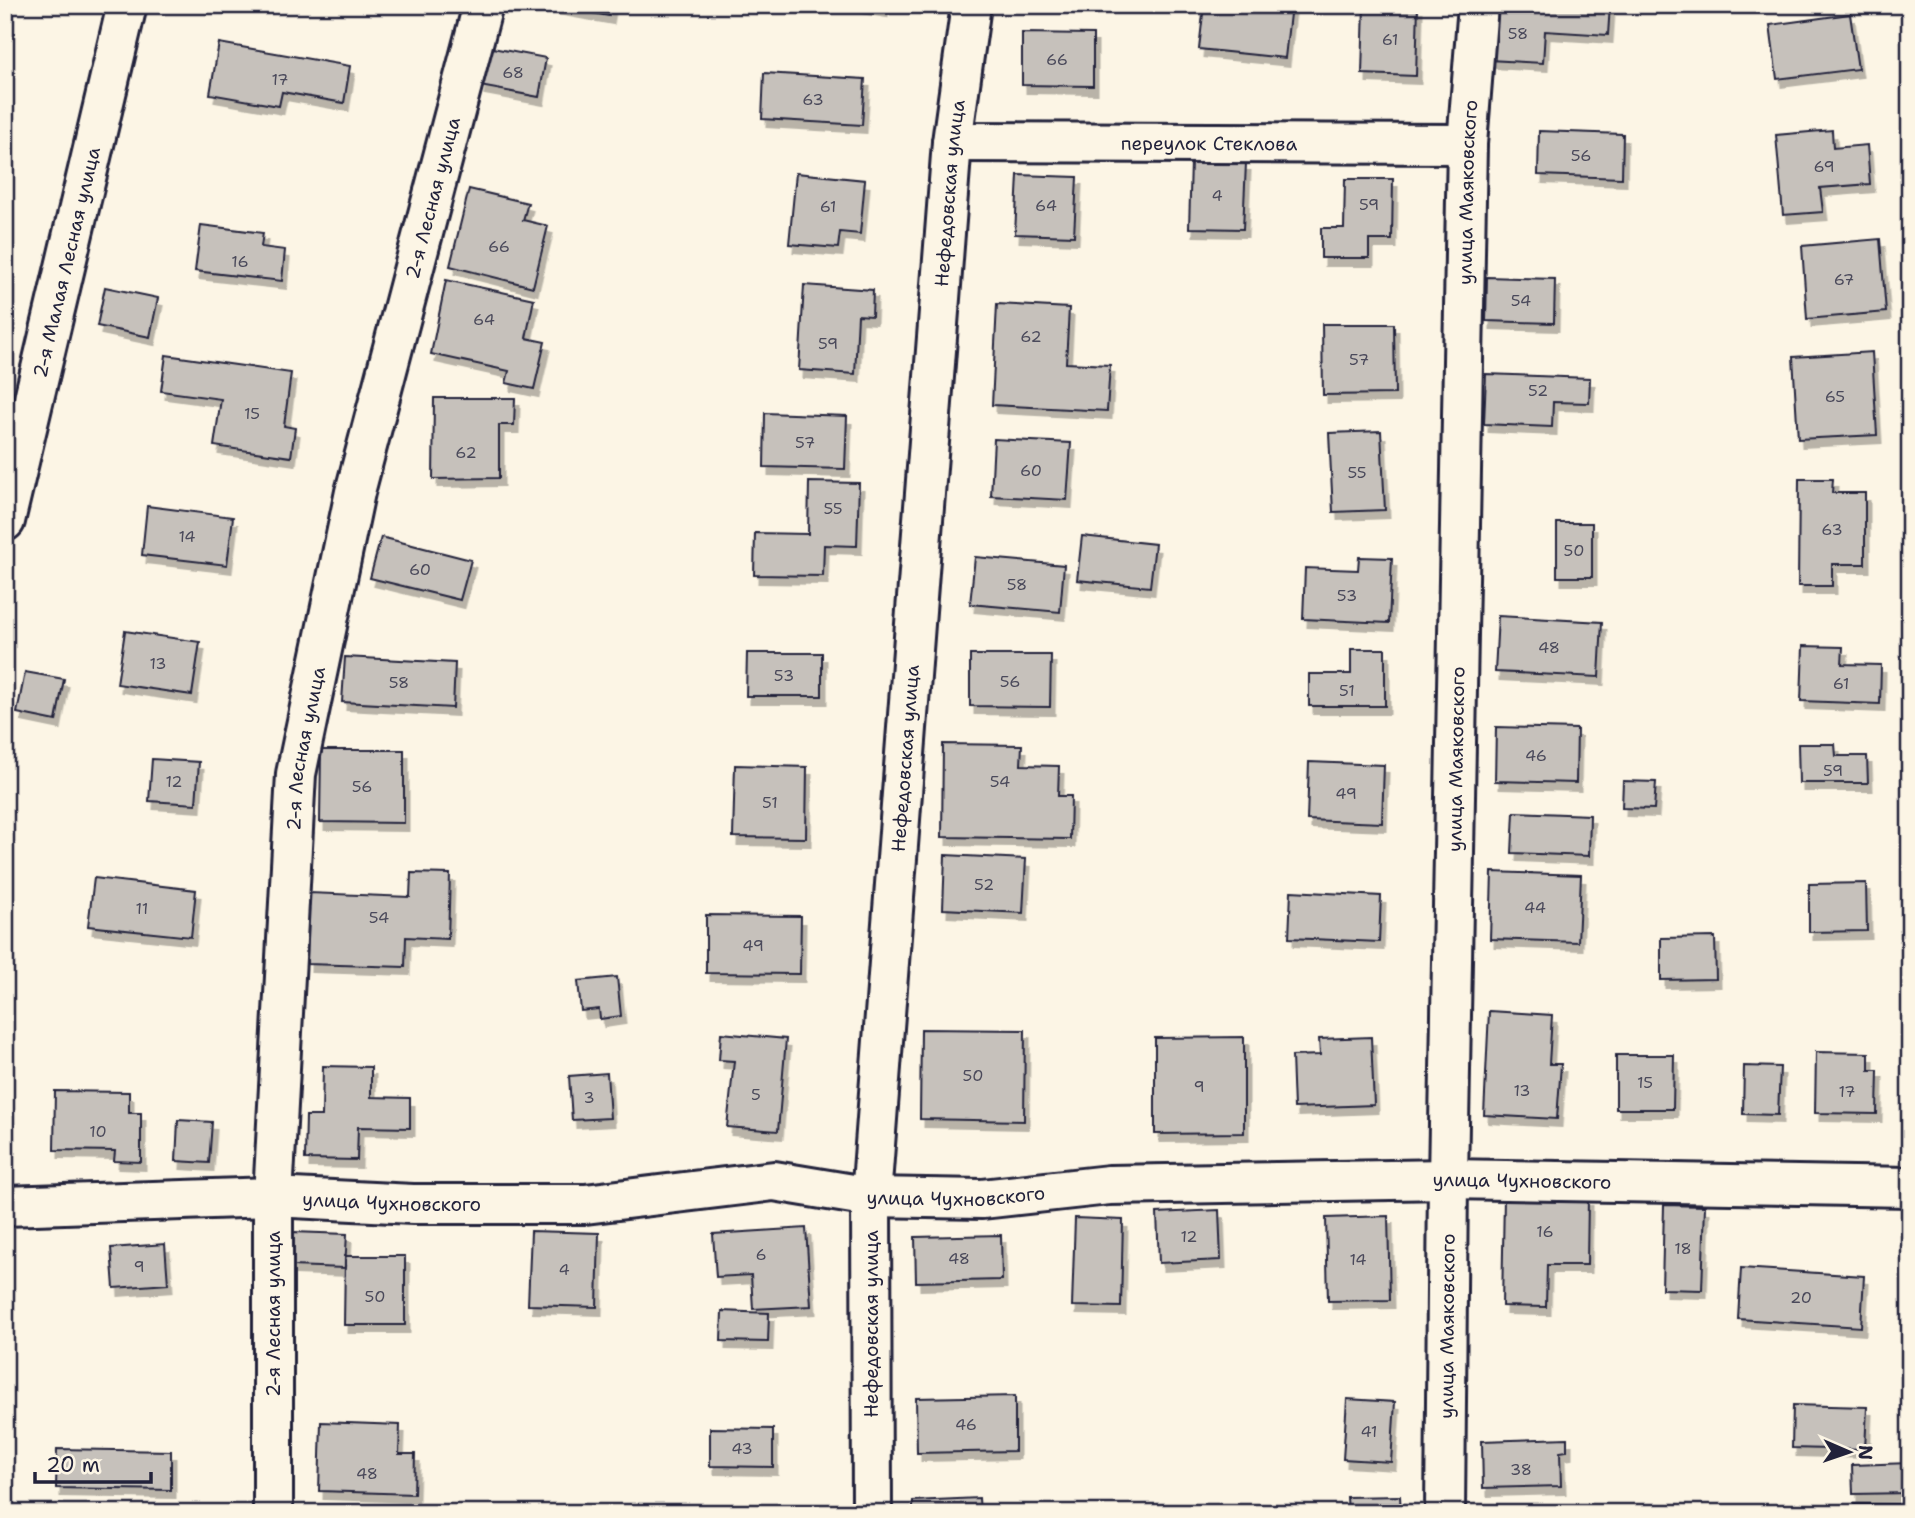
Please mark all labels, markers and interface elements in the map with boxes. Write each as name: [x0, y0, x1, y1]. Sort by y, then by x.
house number: 58: [1508, 23, 1528, 44]
house number: 61: [1382, 29, 1398, 50]
house number: 66: [1046, 49, 1068, 70]
house number: 68: [502, 62, 524, 83]
house number: 17: [271, 69, 289, 90]
house number: 63: [802, 89, 824, 110]
street label: Нефедовская улица: [928, 98, 970, 288]
street label: улица Маяковского: [1452, 99, 1483, 285]
street label: 2-я Лесная улица: [399, 114, 466, 281]
street label: переулок Стеклова: [1121, 130, 1297, 156]
street label: 2-я Малая Лесная улица: [27, 144, 106, 380]
house number: 56: [1571, 145, 1591, 166]
house number: 69: [1813, 156, 1835, 177]
house number: 4: [1211, 185, 1223, 206]
house number: 59: [1359, 194, 1379, 215]
house number: 64: [1035, 195, 1057, 216]
house number: 61: [820, 196, 836, 217]
house number: 66: [488, 236, 510, 257]
house number: 16: [231, 251, 249, 272]
house number: 67: [1834, 269, 1854, 290]
house number: 54: [1511, 290, 1531, 311]
house number: 64: [473, 309, 495, 330]
house number: 62: [1020, 326, 1042, 347]
house number: 59: [818, 333, 838, 354]
house number: 57: [1349, 349, 1369, 370]
house number: 52: [1528, 380, 1548, 401]
house number: 65: [1825, 386, 1845, 407]
house number: 15: [244, 403, 260, 424]
house number: 57: [795, 432, 815, 453]
house number: 62: [455, 442, 477, 463]
house number: 60: [1020, 460, 1042, 481]
house number: 55: [1347, 462, 1367, 483]
house number: 55: [823, 498, 843, 519]
house number: 63: [1821, 519, 1843, 540]
house number: 14: [178, 526, 196, 547]
house number: 50: [1564, 540, 1584, 561]
house number: 60: [409, 559, 431, 580]
house number: 58: [1007, 574, 1027, 595]
house number: 53: [1337, 585, 1357, 606]
house number: 48: [1538, 637, 1560, 658]
house number: 13: [149, 653, 167, 674]
street label: 2-я Лесная улица: [280, 664, 331, 831]
street label: Нефедовская улица: [885, 664, 924, 853]
house number: 53: [774, 665, 794, 686]
street label: улица Маяковского: [1442, 666, 1470, 852]
house number: 56: [1000, 671, 1020, 692]
house number: 58: [389, 672, 409, 693]
house number: 61: [1833, 673, 1849, 694]
house number: 51: [1339, 680, 1355, 701]
house number: 46: [1525, 745, 1547, 766]
house number: 59: [1823, 760, 1843, 781]
house number: 12: [165, 771, 183, 792]
house number: 54: [990, 771, 1010, 792]
house number: 56: [352, 776, 372, 797]
house number: 49: [1335, 783, 1357, 804]
house number: 51: [762, 792, 778, 813]
house number: 52: [974, 874, 994, 895]
house number: 44: [1524, 897, 1546, 918]
house number: 11: [136, 898, 148, 919]
house number: 54: [369, 907, 389, 928]
house number: 49: [742, 935, 764, 956]
house number: 50: [963, 1065, 983, 1086]
house number: 15: [1637, 1072, 1653, 1093]
house number: 9: [1193, 1076, 1205, 1097]
house number: 13: [1513, 1080, 1531, 1101]
house number: 17: [1838, 1081, 1856, 1102]
house number: 5: [751, 1084, 761, 1105]
house number: 3: [583, 1087, 595, 1108]
house number: 10: [89, 1121, 107, 1142]
street label: улица Чухновского: [1433, 1166, 1612, 1194]
street label: улица Чухновского: [866, 1180, 1046, 1212]
street label: улица Чухновского: [302, 1186, 481, 1217]
house number: 16: [1536, 1221, 1554, 1242]
house number: 12: [1180, 1226, 1198, 1247]
street label: Нефедовская улица: [859, 1230, 884, 1418]
street label: 2-я Лесная улица: [261, 1231, 286, 1397]
street label: улица Маяковского: [1433, 1233, 1460, 1419]
house number: 18: [1674, 1238, 1692, 1259]
house number: 6: [755, 1244, 767, 1265]
house number: 48: [948, 1248, 970, 1269]
house number: 14: [1349, 1249, 1367, 1270]
house number: 9: [133, 1256, 145, 1277]
house number: 4: [558, 1259, 570, 1280]
house number: 50: [365, 1286, 385, 1307]
house number: 20: [1790, 1287, 1812, 1308]
house number: 46: [955, 1414, 977, 1435]
north arrow: [1814, 1416, 1884, 1486]
house number: 41: [1360, 1421, 1378, 1442]
house number: 43: [731, 1438, 753, 1459]
scale bar: [35, 1441, 150, 1485]
text: N: [1853, 1445, 1878, 1461]
text: 20 m: [46, 1451, 100, 1479]
house number: 38: [1510, 1459, 1532, 1480]
house number: 48: [356, 1463, 378, 1484]

